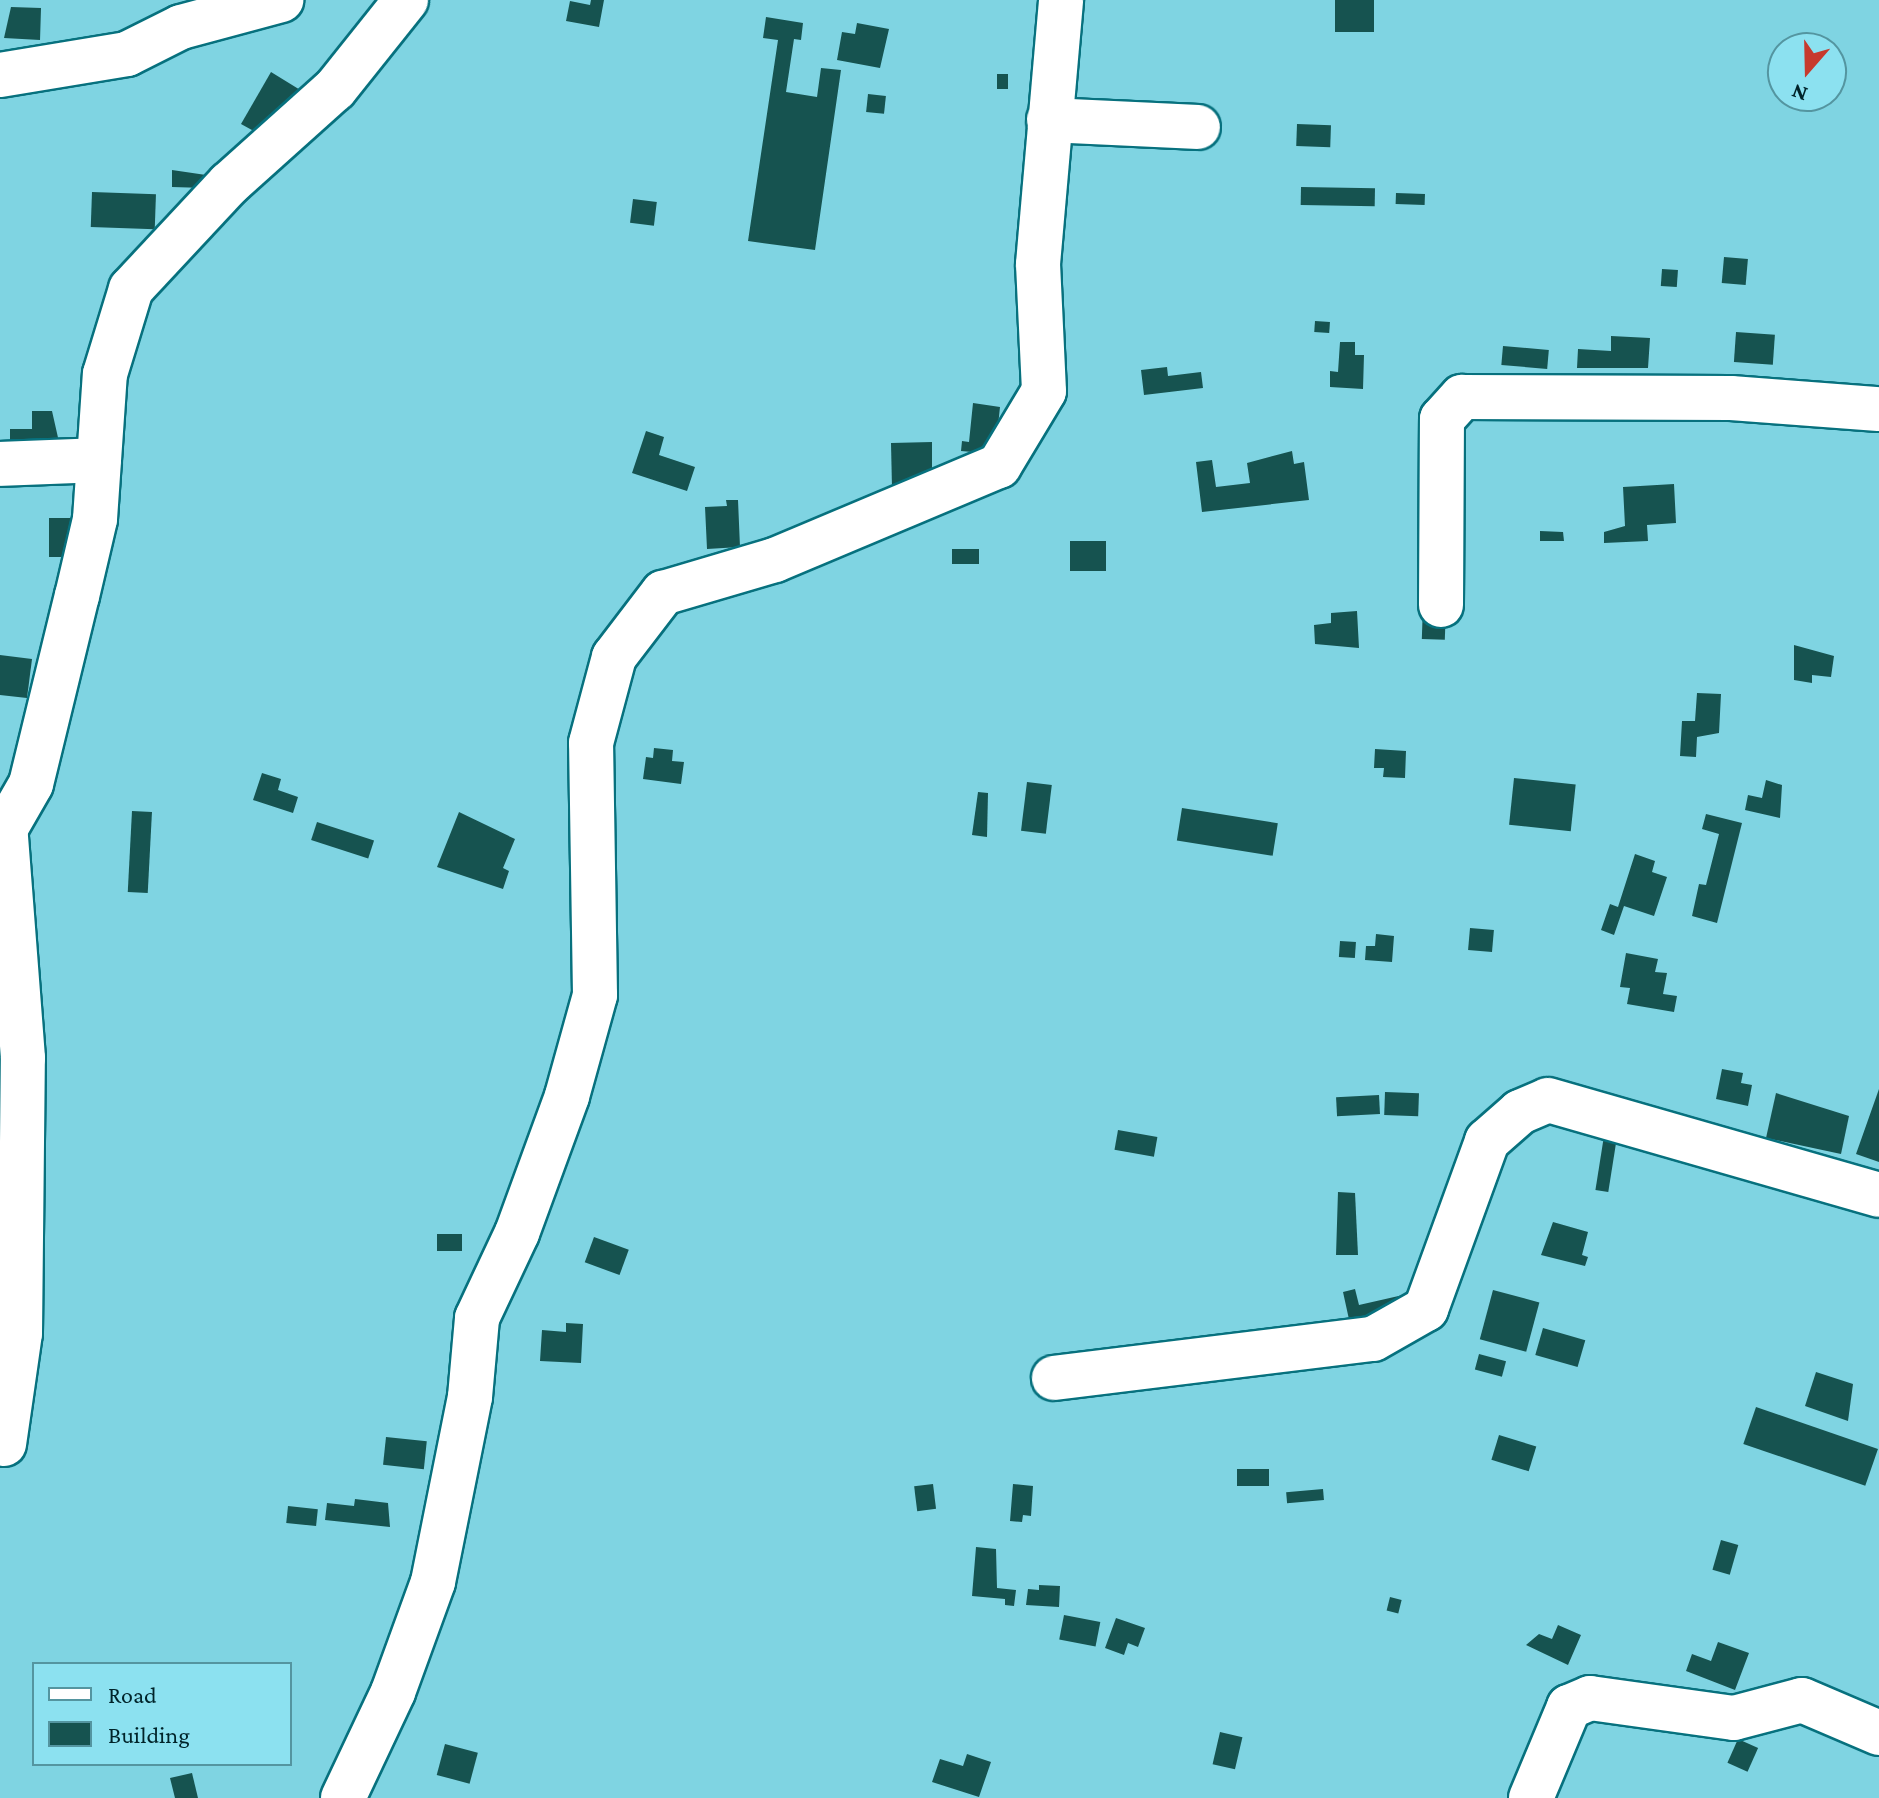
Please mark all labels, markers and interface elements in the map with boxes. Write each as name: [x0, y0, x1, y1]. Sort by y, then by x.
north arrow: [1767, 32, 1847, 112]
text: N: [1788, 79, 1811, 107]
legend: [32, 1662, 292, 1766]
text: Road: [108, 1681, 157, 1708]
text: Building: [108, 1721, 190, 1748]

